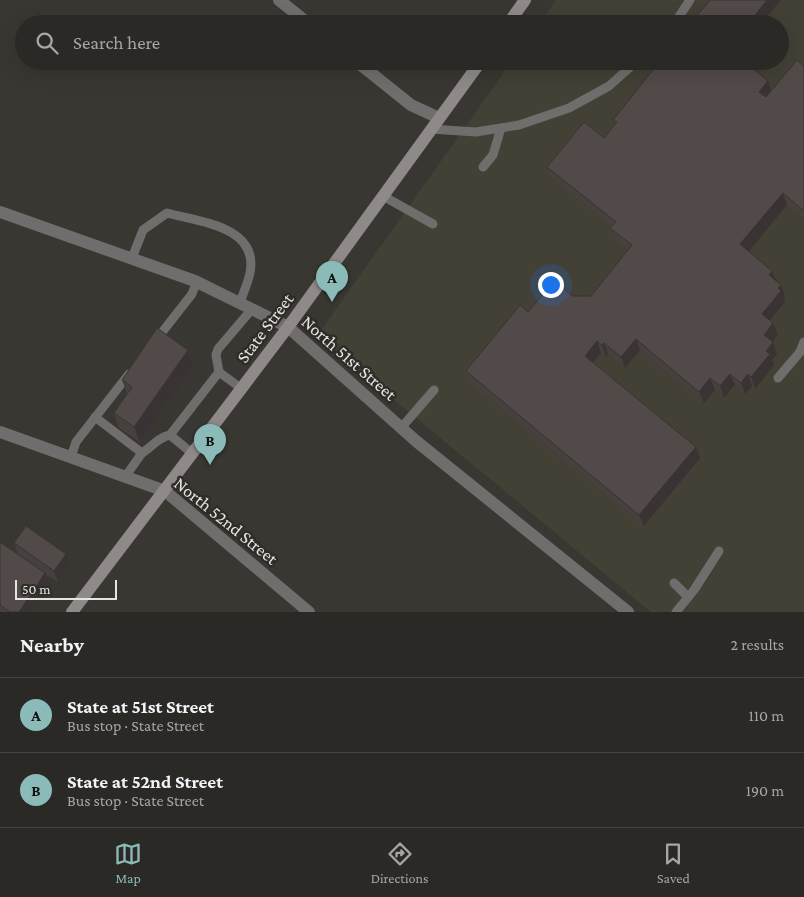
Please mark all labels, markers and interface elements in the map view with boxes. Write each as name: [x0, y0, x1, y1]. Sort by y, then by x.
search box: [15, 15, 789, 70]
icon: search: [33, 29, 61, 57]
text: Search here: [73, 32, 160, 53]
pin: A: [316, 261, 348, 302]
your location: [538, 272, 564, 298]
street label: State Street: [232, 288, 298, 367]
street label: North 51st Street: [298, 311, 401, 405]
pin: B: [194, 424, 226, 465]
street label: North 52nd Street: [170, 473, 283, 570]
scale bar: [15, 577, 118, 600]
text: 50 m: [22, 581, 50, 597]
text: Nearby: [20, 633, 84, 657]
text: 2 results: [731, 636, 784, 653]
text: State at 51st Street: [67, 696, 214, 717]
text: A: [31, 707, 41, 724]
text: 110 m: [748, 707, 784, 724]
text: Bus stop · State Street: [67, 717, 204, 734]
text: State at 52nd Street: [67, 771, 223, 792]
text: B: [31, 782, 41, 799]
text: 190 m: [746, 782, 784, 799]
text: Bus stop · State Street: [67, 792, 204, 809]
tab: Map: [114, 840, 142, 886]
tab: Directions: [371, 840, 429, 886]
tab: Saved: [657, 840, 690, 886]

